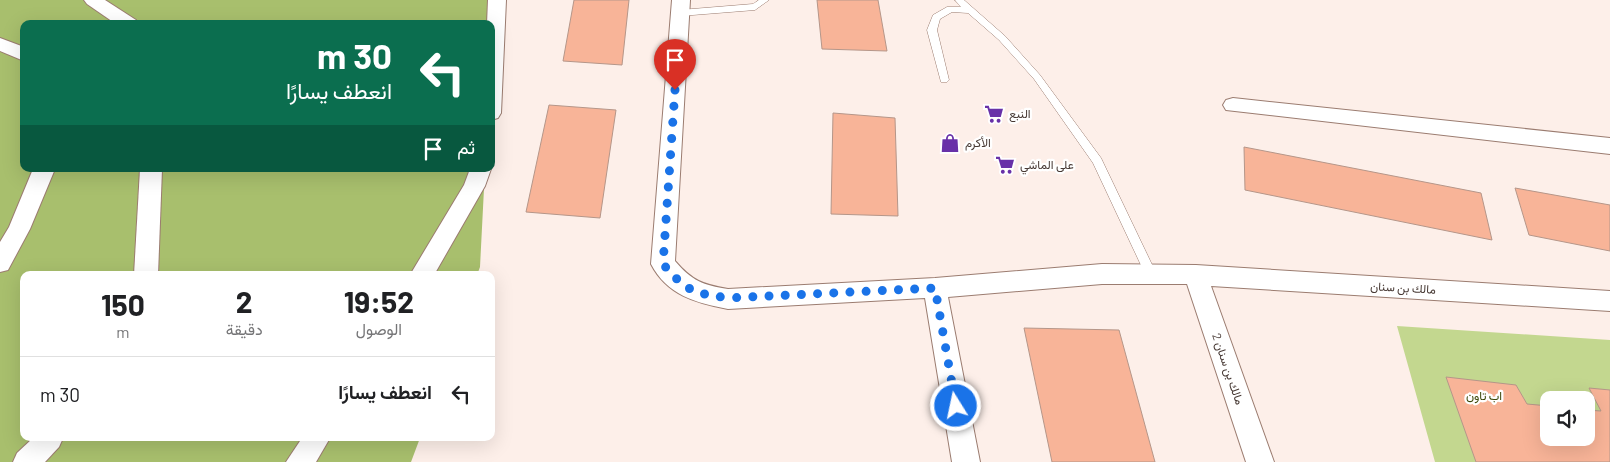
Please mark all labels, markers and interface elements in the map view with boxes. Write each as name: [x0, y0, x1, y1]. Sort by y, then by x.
text: 30 m: [317, 34, 392, 76]
pin: [654, 39, 696, 90]
icon: left: [410, 40, 475, 105]
icon: arrive: [661, 46, 689, 74]
text: انعطف يسارًا: [286, 77, 392, 103]
supermarket icon: النبع: [983, 103, 1005, 125]
place label: النبع: [1009, 106, 1031, 123]
shop icon: الأكرم: [939, 132, 961, 154]
icon: arrive: [419, 135, 447, 163]
text: ثم: [457, 135, 475, 158]
place label: الأكرم: [965, 135, 991, 151]
supermarket icon: على الماشي: [994, 154, 1016, 176]
place label: على الماشي: [1020, 157, 1074, 175]
street label: مالك بن سنان: [1370, 278, 1436, 298]
text: 2: [236, 283, 253, 319]
text: 19:52: [344, 283, 414, 319]
text: 150: [101, 286, 145, 322]
text: دقيقة: [226, 319, 263, 338]
text: الوصول: [356, 319, 402, 338]
text: m: [116, 322, 129, 341]
street label: مالك بن سنان 2: [1208, 331, 1248, 407]
position arrow: [929, 379, 981, 431]
text: انعطف يسارًا: [338, 380, 432, 403]
icon: left: [447, 380, 475, 408]
text: 30 m: [40, 383, 80, 406]
park label: اب تاون: [1466, 388, 1502, 404]
map controls: [1540, 391, 1595, 446]
button: sound: [1540, 391, 1595, 446]

